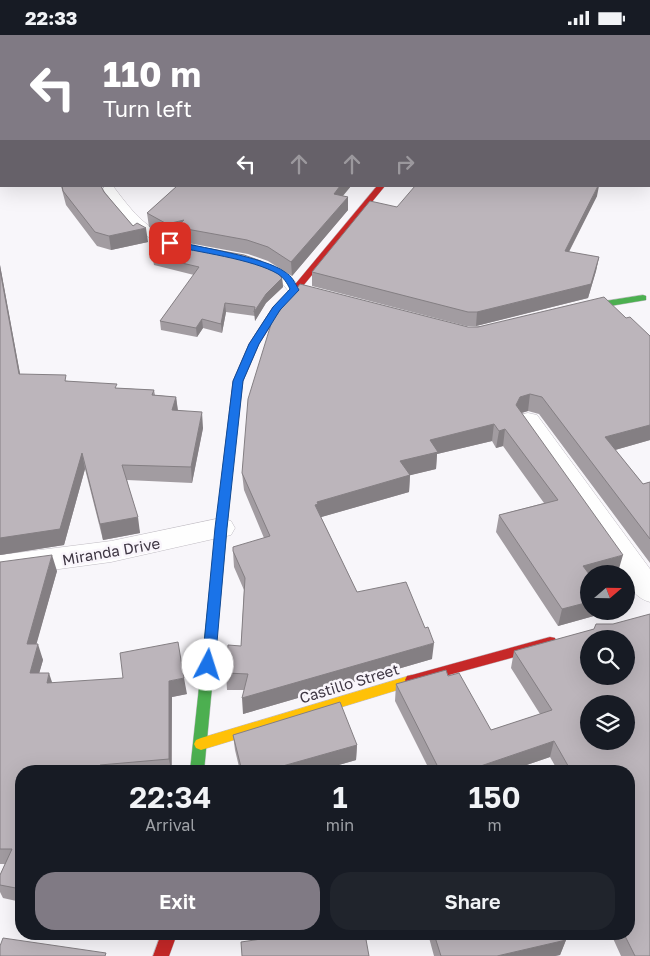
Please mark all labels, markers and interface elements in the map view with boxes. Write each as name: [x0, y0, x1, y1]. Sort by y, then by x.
text: 22:33: [25, 6, 77, 29]
text: 110 m: [103, 53, 201, 95]
icon: left: [20, 55, 85, 120]
text: Turn left: [103, 95, 192, 122]
icon: left: [232, 150, 260, 178]
icon: ahead: [285, 150, 313, 178]
icon: ahead: [338, 150, 366, 178]
icon: right: [391, 150, 419, 178]
pin: [149, 222, 191, 264]
icon: arrive: [156, 229, 184, 257]
street label: Miranda Drive: [61, 533, 162, 568]
north arrow: [580, 565, 635, 620]
map controls: [580, 565, 635, 750]
button: search: [580, 630, 635, 685]
position arrow: [181, 638, 233, 690]
street label: Castillo Street: [297, 659, 401, 707]
button: layers: [580, 695, 635, 750]
text: 22:34: [129, 779, 212, 815]
text: 1: [332, 779, 348, 815]
text: 150: [468, 779, 521, 815]
text: Arrival: [145, 815, 195, 835]
text: min: [326, 815, 354, 835]
text: m: [487, 815, 502, 835]
button: Exit: [35, 872, 320, 930]
button: Share: [330, 872, 615, 930]

